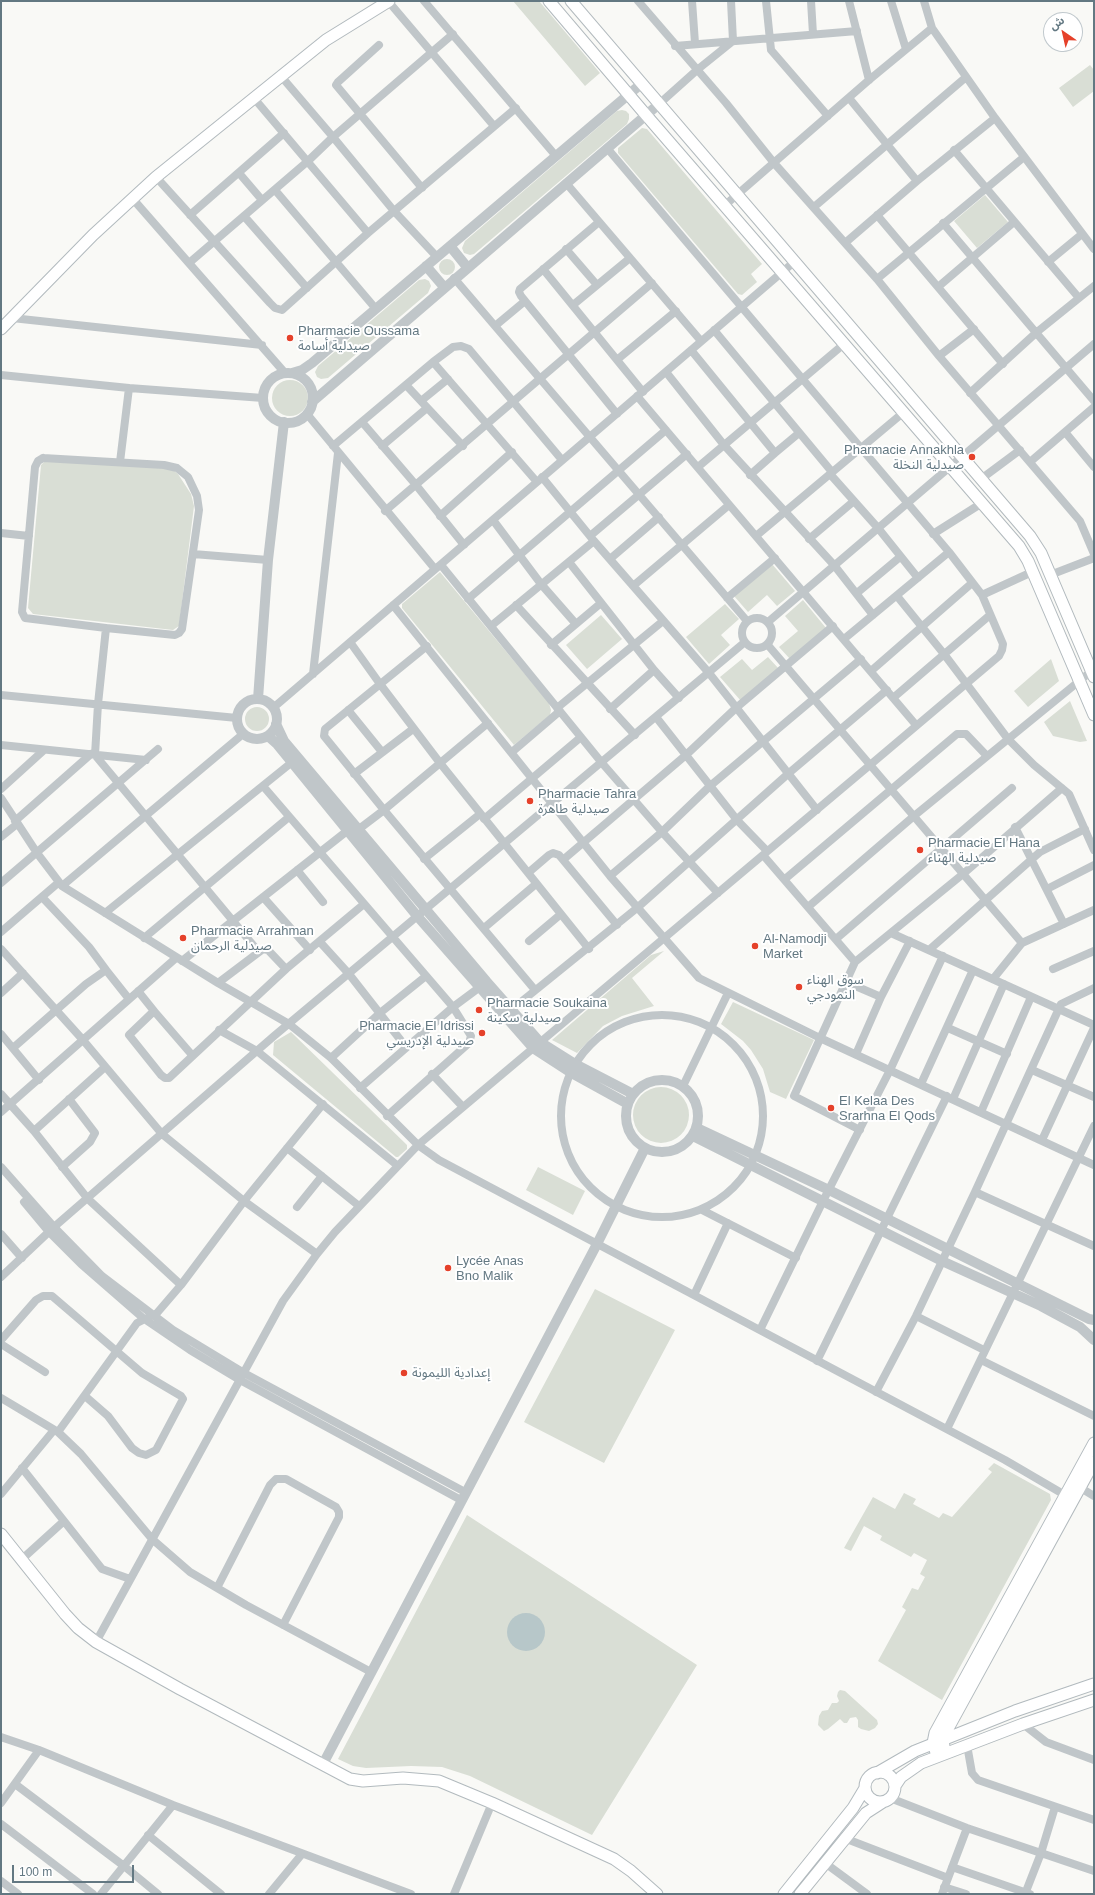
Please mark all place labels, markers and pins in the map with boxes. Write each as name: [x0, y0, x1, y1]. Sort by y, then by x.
place label: Pharmacie Oussama صيدلية أسامة: [298, 323, 419, 354]
marker: Pharmacie Oussama صيدلية أسامة: [285, 333, 295, 343]
place label: Pharmacie Annakhla صيدلية النخلة: [844, 442, 964, 473]
marker: Pharmacie Annakhla صيدلية النخلة: [967, 452, 977, 462]
place label: Pharmacie Tahra صيدلية طاهرة: [538, 786, 636, 817]
marker: Pharmacie Tahra صيدلية طاهرة: [525, 796, 535, 806]
place label: Pharmacie El Hana صيدلية الهناء: [928, 835, 1040, 866]
marker: Pharmacie El Hana صيدلية الهناء: [915, 845, 925, 855]
place label: Pharmacie Arrahman صيدلية الرحمان: [191, 923, 314, 954]
place label: Al-Namodji Market: [763, 931, 827, 962]
marker: Pharmacie Arrahman صيدلية الرحمان: [178, 933, 188, 943]
marker: Al-Namodji Market: [750, 941, 760, 951]
place label: سوق الهناء النمودجي: [807, 972, 864, 1003]
marker: سوق الهناء النمودجي: [794, 982, 804, 992]
place label: Pharmacie Soukaina صيدلية سكينة: [487, 995, 607, 1026]
marker: Pharmacie Soukaina صيدلية سكينة: [474, 1005, 484, 1015]
place label: Pharmacie El Idrissi صيدلية الإدريسي: [359, 1018, 474, 1049]
marker: Pharmacie El Idrissi صيدلية الإدريسي: [477, 1028, 487, 1038]
place label: El Kelaa Des Srarhna El Qods: [839, 1093, 935, 1124]
marker: El Kelaa Des Srarhna El Qods: [826, 1103, 836, 1113]
place label: Lycée Anas Bno Malik: [456, 1253, 523, 1284]
marker: Lycée Anas Bno Malik: [443, 1263, 453, 1273]
place label: إعدادية الليمونة: [412, 1365, 490, 1381]
marker: إعدادية الليمونة: [399, 1368, 409, 1378]

